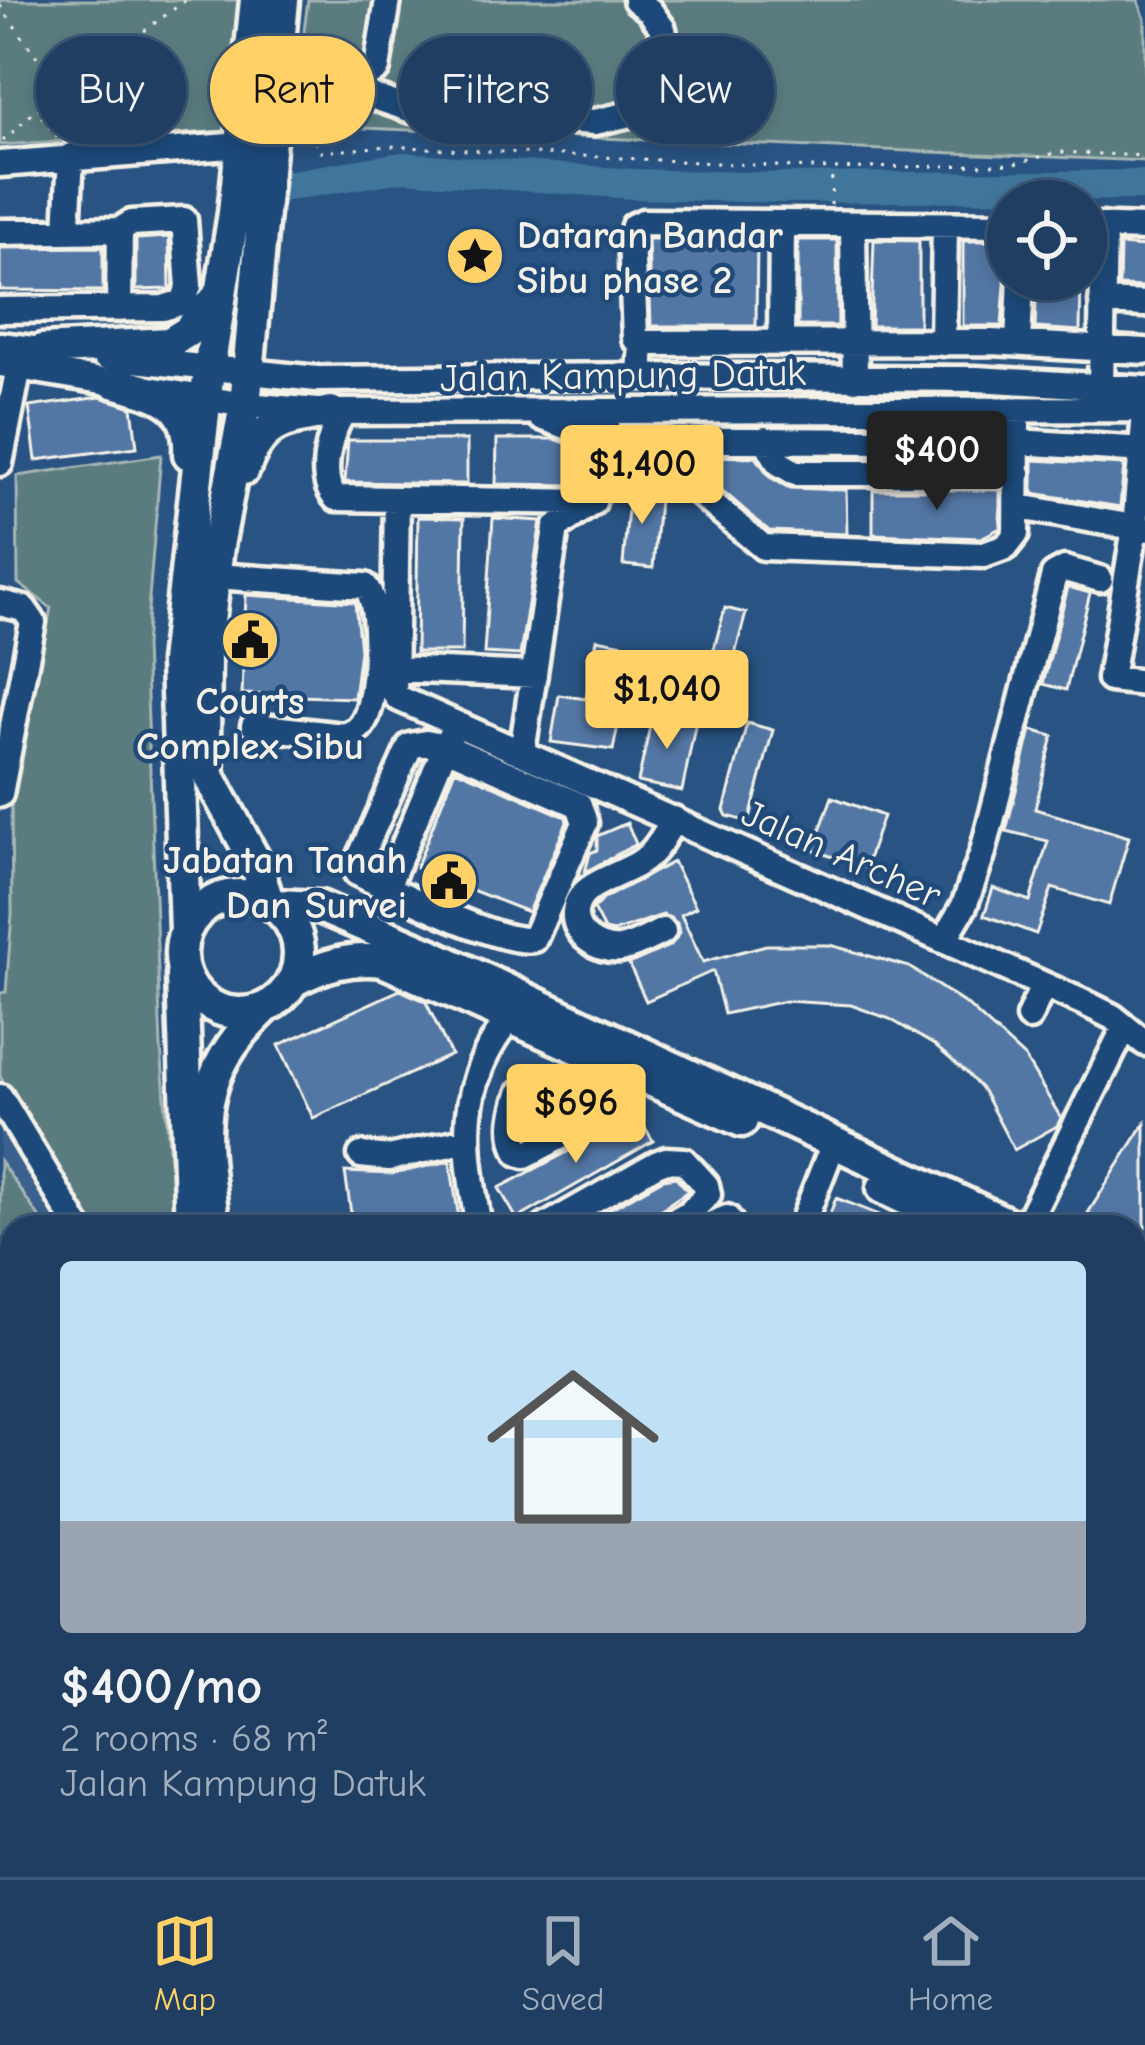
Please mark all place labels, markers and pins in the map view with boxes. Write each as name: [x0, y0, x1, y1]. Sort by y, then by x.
place label: Dataran Bandar Sibu phase 2: [517, 213, 783, 303]
place icon: Dataran Bandar Sibu phase 2: [444, 225, 506, 287]
pin: $400: [866, 411, 1008, 513]
pin: $1,400: [544, 425, 740, 527]
public building icon: Courts Complex Sibu: [219, 609, 281, 671]
pin: $1,040: [569, 650, 765, 752]
place label: Courts Complex Sibu: [136, 679, 364, 769]
place label: Jabatan Tanah Dan Survei: [163, 838, 407, 928]
public building icon: Jabatan Tanah Dan Survei: [418, 850, 480, 912]
pin: $696: [505, 1064, 647, 1166]

